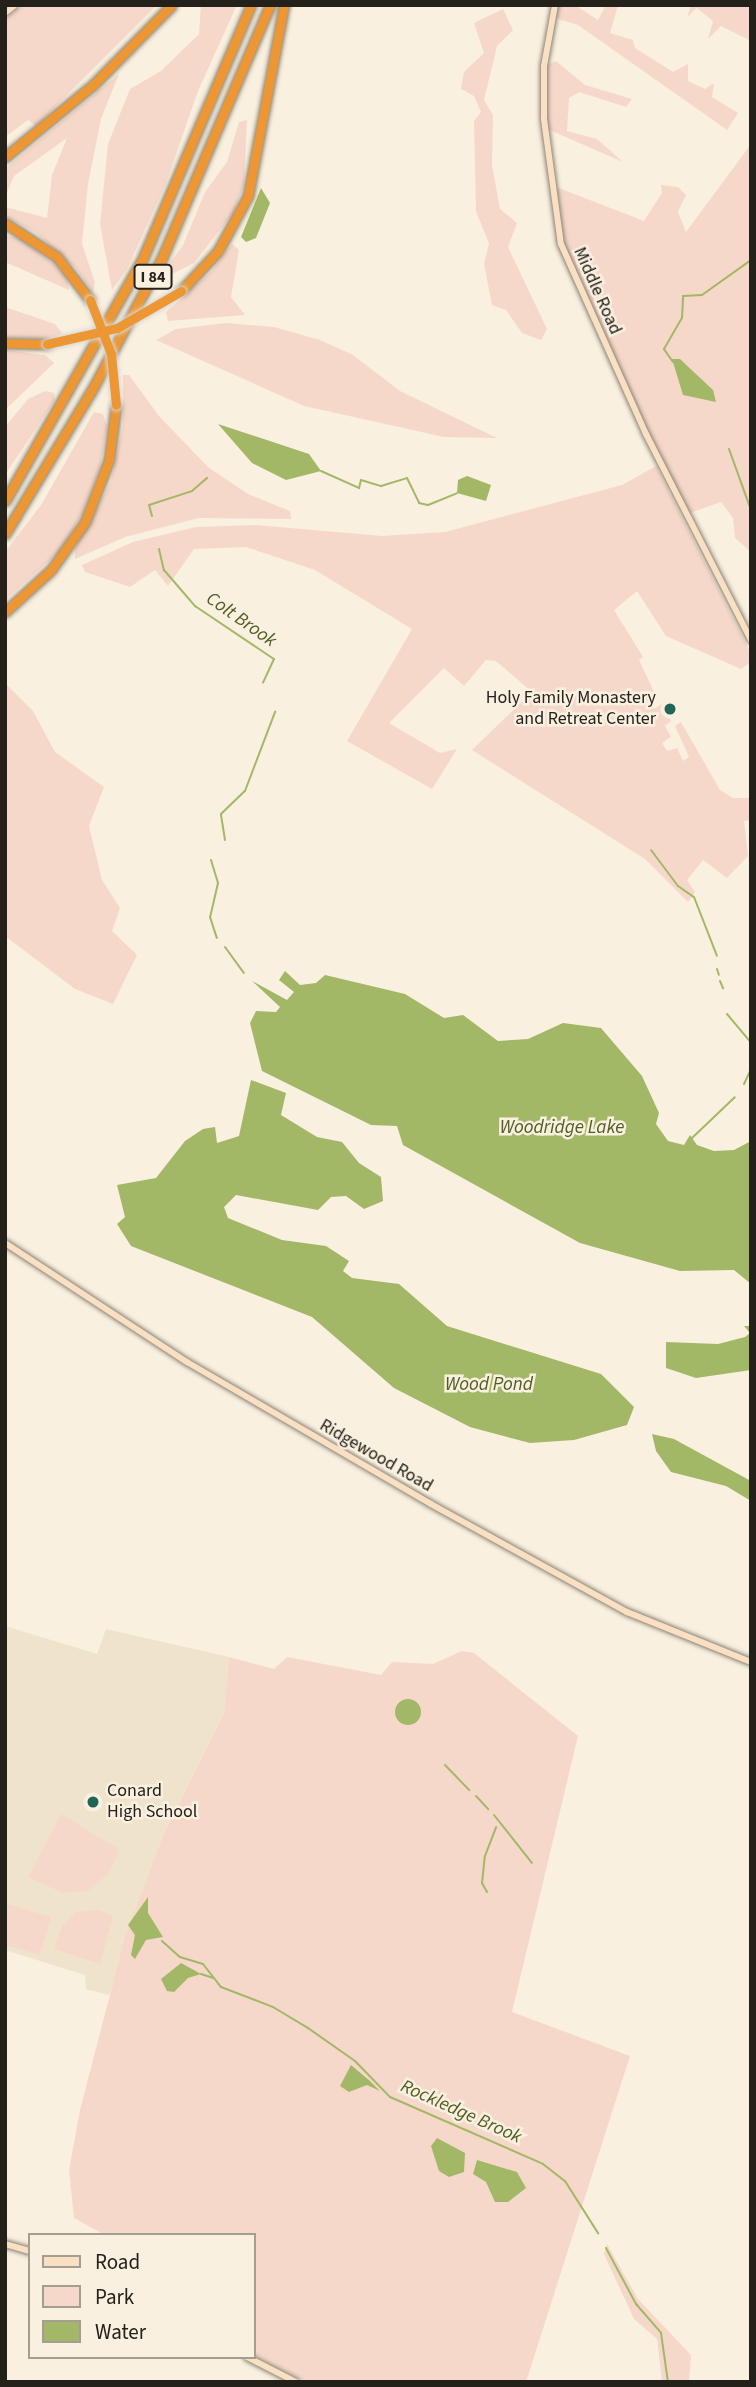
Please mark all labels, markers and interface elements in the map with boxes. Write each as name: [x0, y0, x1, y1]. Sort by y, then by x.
street label: Middle Road: [568, 244, 626, 338]
road number: I 84: [132, 264, 174, 290]
water label: Colt Brook: [201, 588, 281, 652]
place label: Holy Family Monastery and Retreat Center: [486, 688, 656, 730]
marker: Holy Family Monastery and Retreat Center: [662, 701, 678, 717]
water label: Woodridge Lake: [500, 1117, 624, 1139]
water label: Wood Pond: [445, 1374, 533, 1396]
street label: Ridgewood Road: [316, 1415, 436, 1497]
place label: Conard High School: [107, 1781, 197, 1824]
marker: Conard High School: [85, 1794, 101, 1810]
water label: Rockledge Brook: [397, 2075, 525, 2149]
legend: [28, 2233, 256, 2359]
text: Road: [95, 2247, 140, 2277]
text: Park: [95, 2282, 134, 2312]
text: Water: [95, 2317, 146, 2347]

